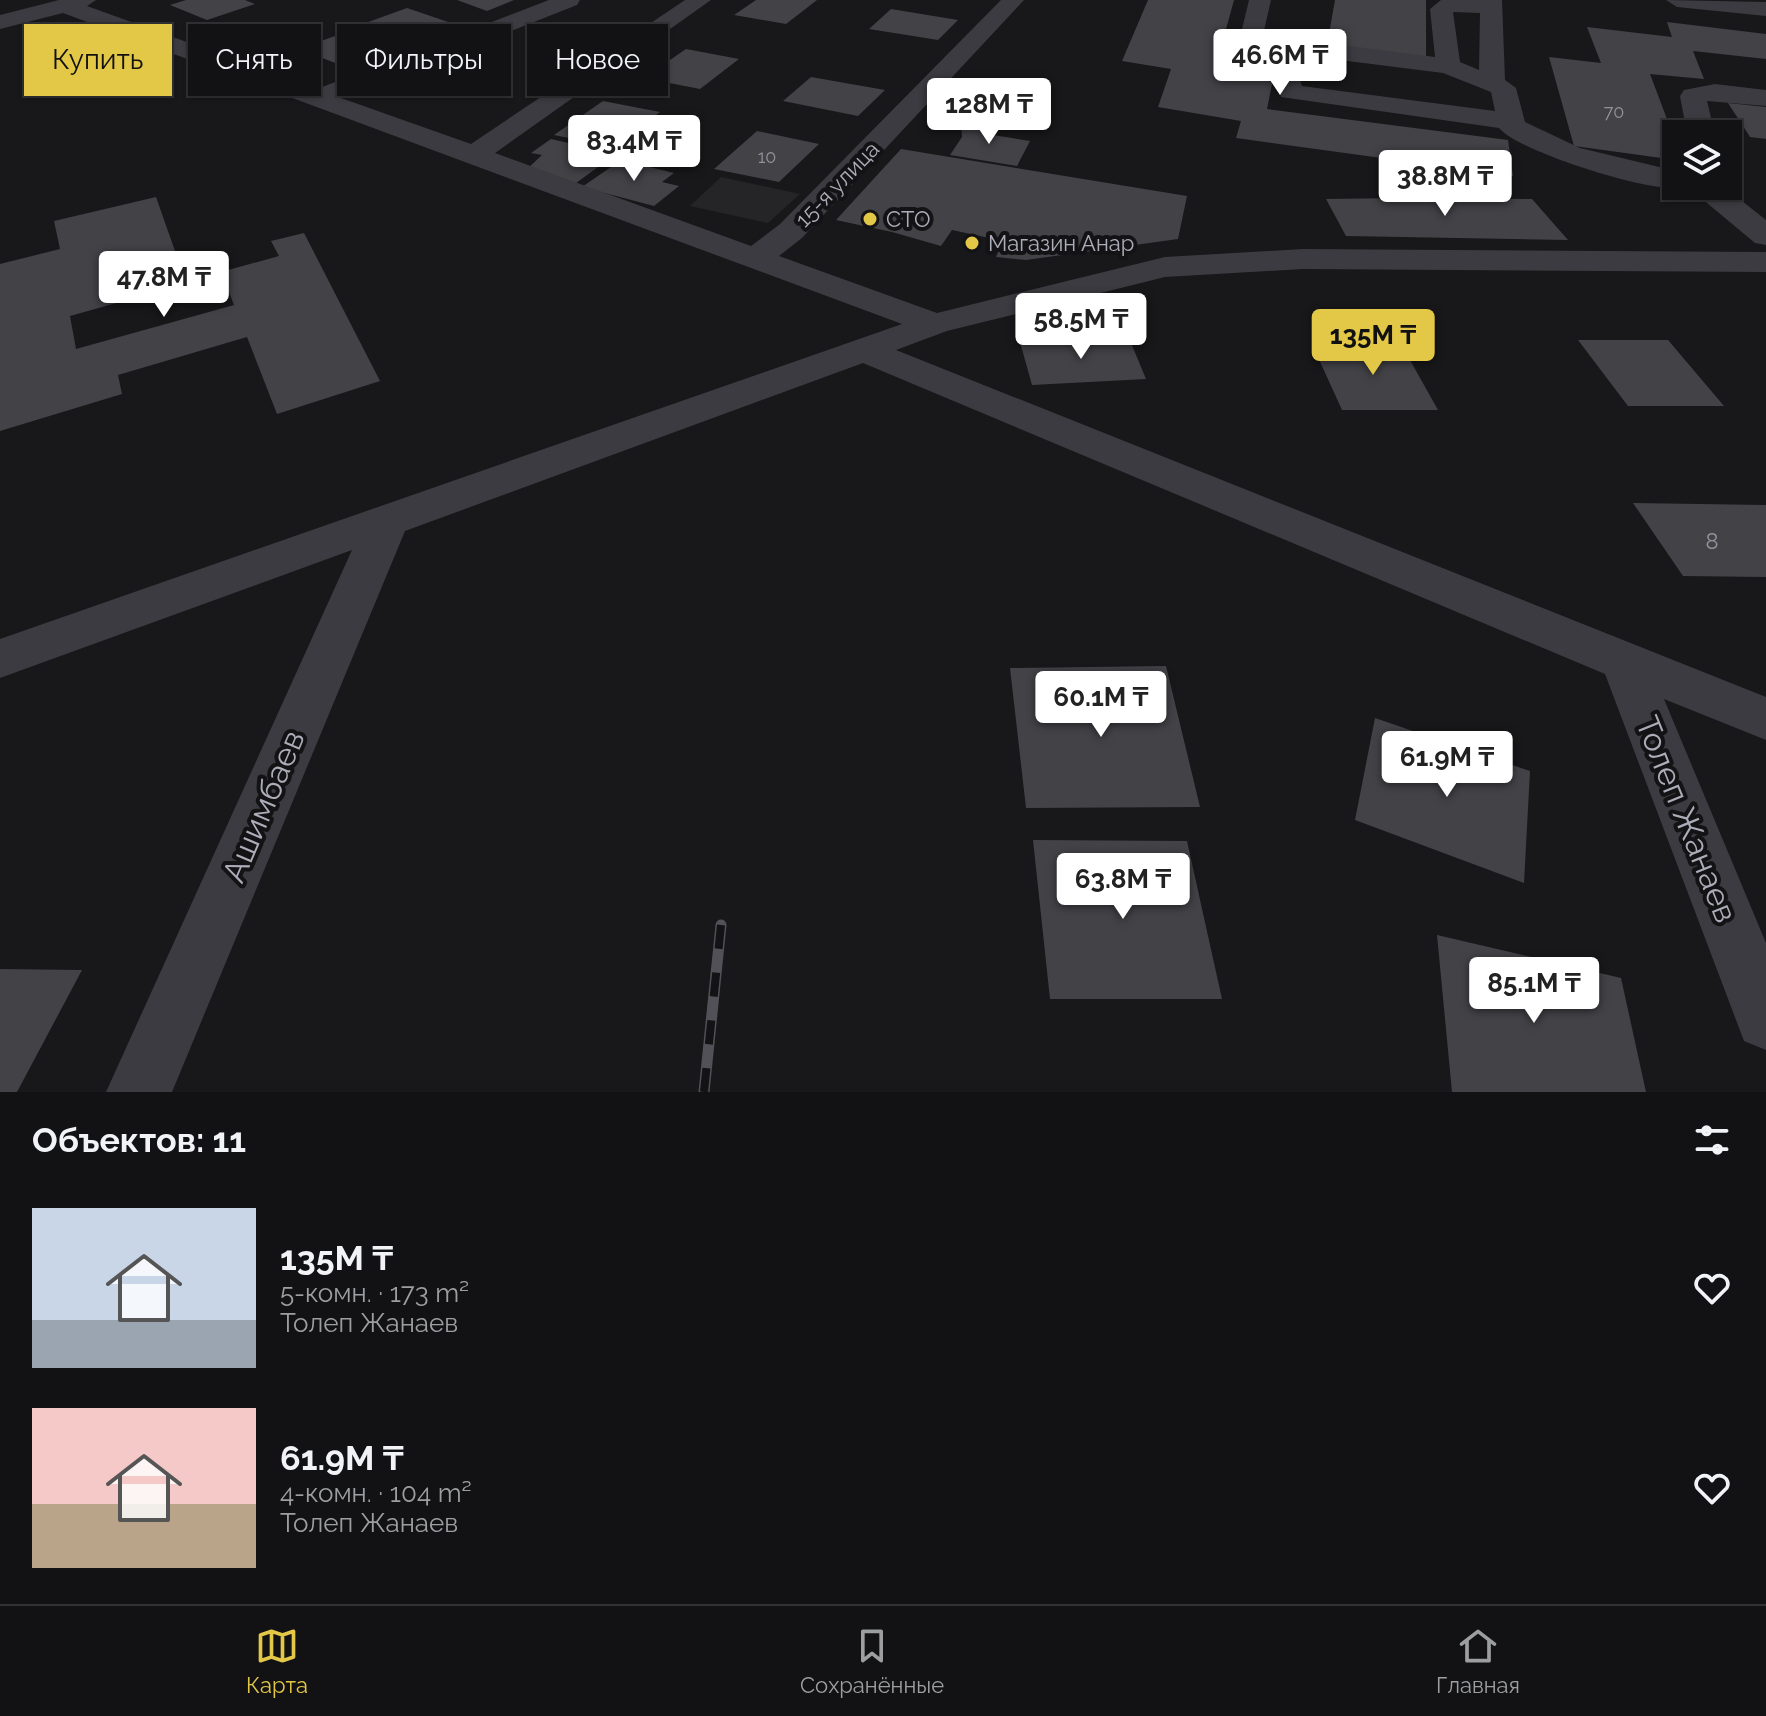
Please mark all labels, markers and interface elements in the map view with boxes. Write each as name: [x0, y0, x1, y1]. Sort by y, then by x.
chip: Купить: [24, 24, 172, 96]
chip: Снять: [188, 24, 321, 96]
chip: Фильтры: [337, 24, 511, 96]
chip: Новое: [527, 24, 668, 96]
pin: 46.6M ₸: [1206, 29, 1354, 97]
text: 46.6M ₸: [1231, 40, 1329, 70]
pin: 128M ₸: [924, 78, 1054, 146]
text: 128M ₸: [945, 89, 1033, 119]
house number: 70: [1604, 101, 1624, 122]
pin: 83.4M ₸: [560, 115, 708, 183]
map controls: [1662, 120, 1742, 200]
button: layers: [1662, 120, 1742, 200]
text: 83.4M ₸: [586, 126, 682, 156]
street label: 15-я улица: [790, 136, 884, 232]
house number: 10: [758, 146, 776, 167]
pin: 38.8M ₸: [1371, 150, 1519, 218]
text: 38.8M ₸: [1397, 161, 1493, 191]
place label: СТО: [886, 206, 930, 232]
marker: СТО: [861, 210, 879, 228]
place label: Магазин Анар: [988, 230, 1134, 256]
marker: Магазин Анар: [963, 234, 981, 252]
pin: 47.8M ₸: [90, 251, 238, 319]
text: 47.8M ₸: [117, 262, 211, 292]
pin: 58.5M ₸: [1007, 293, 1155, 361]
text: 58.5M ₸: [1033, 304, 1129, 334]
pin: 135M ₸: [1308, 309, 1438, 377]
text: 135M ₸: [1330, 320, 1416, 350]
house number: 8: [1705, 528, 1719, 554]
pin: 60.1M ₸: [1027, 671, 1175, 739]
text: 60.1M ₸: [1053, 682, 1149, 712]
street label: Толеп Жанаев: [1629, 710, 1745, 928]
street label: Ашимбаев: [214, 724, 312, 888]
pin: 61.9M ₸: [1373, 731, 1521, 799]
text: 61.9M ₸: [1400, 742, 1494, 772]
pin: 63.8M ₸: [1049, 853, 1197, 921]
text: 63.8M ₸: [1075, 864, 1171, 894]
pin: 85.1M ₸: [1460, 957, 1608, 1025]
text: 85.1M ₸: [1487, 968, 1581, 998]
icon: filters: [1690, 1118, 1734, 1162]
text: Объектов: 11: [32, 1120, 246, 1160]
text: 135M ₸: [280, 1238, 393, 1278]
icon: home: [96, 1240, 192, 1336]
icon: heart: [1690, 1266, 1734, 1310]
text: 5-комн. · 173 m²: [280, 1278, 469, 1308]
text: Толеп Жанаев: [280, 1308, 458, 1338]
text: 61.9M ₸: [280, 1438, 404, 1478]
icon: home: [96, 1440, 192, 1536]
icon: heart: [1690, 1466, 1734, 1510]
text: 4-комн. · 104 m²: [280, 1478, 472, 1508]
text: Толеп Жанаев: [280, 1508, 458, 1538]
tab: Карта: [246, 1624, 308, 1698]
tab: Сохранённые: [800, 1624, 944, 1698]
tab: Главная: [1436, 1624, 1520, 1698]

